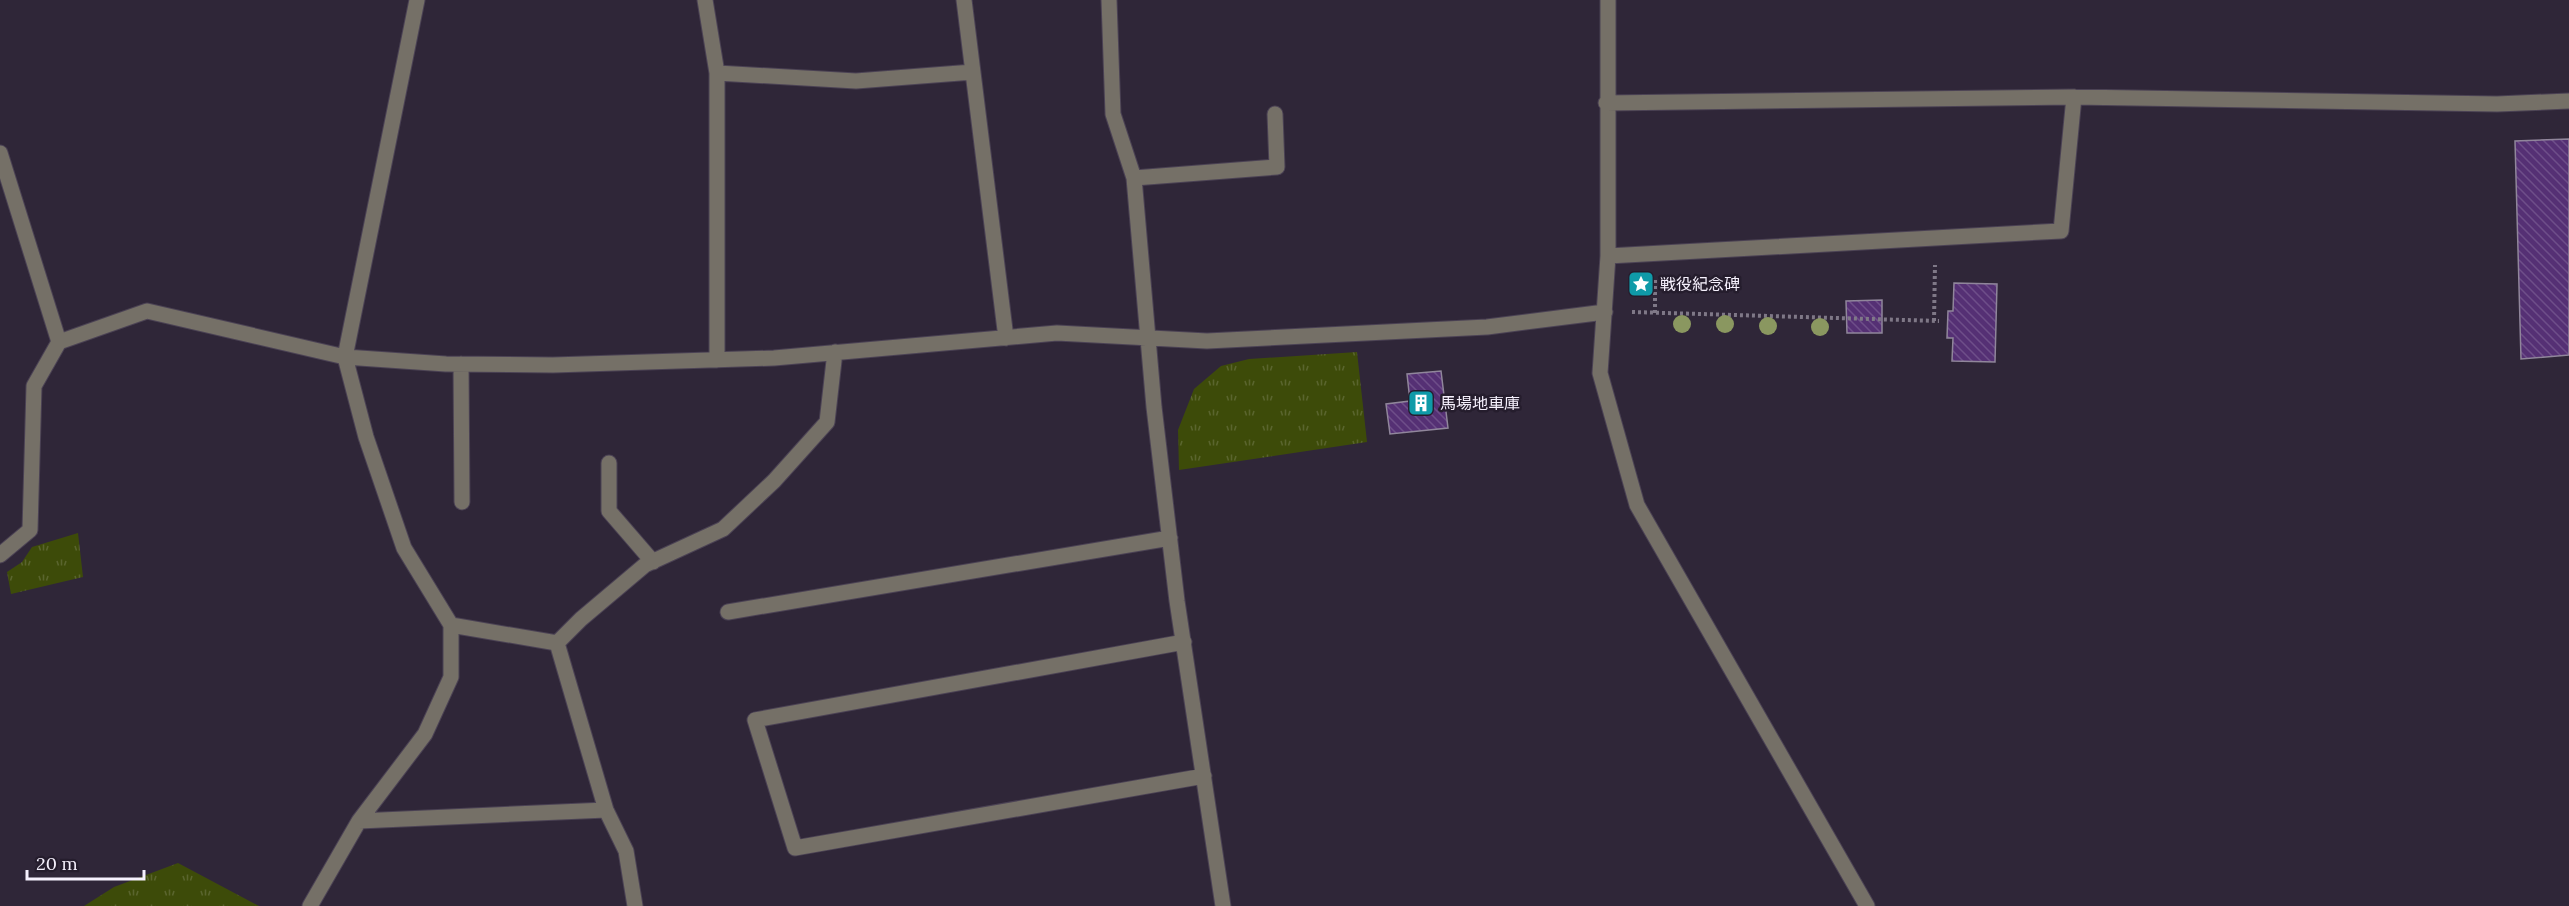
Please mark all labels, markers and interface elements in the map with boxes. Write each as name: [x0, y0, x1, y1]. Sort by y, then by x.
place icon: 戦役紀念碑: [1626, 269, 1656, 299]
place label: 戦役紀念碑: [1660, 274, 1740, 294]
building icon: 馬場地車庫: [1406, 388, 1436, 418]
place label: 馬場地車庫: [1440, 393, 1520, 413]
scale bar: [27, 843, 144, 881]
text: 20 m: [36, 852, 78, 875]

